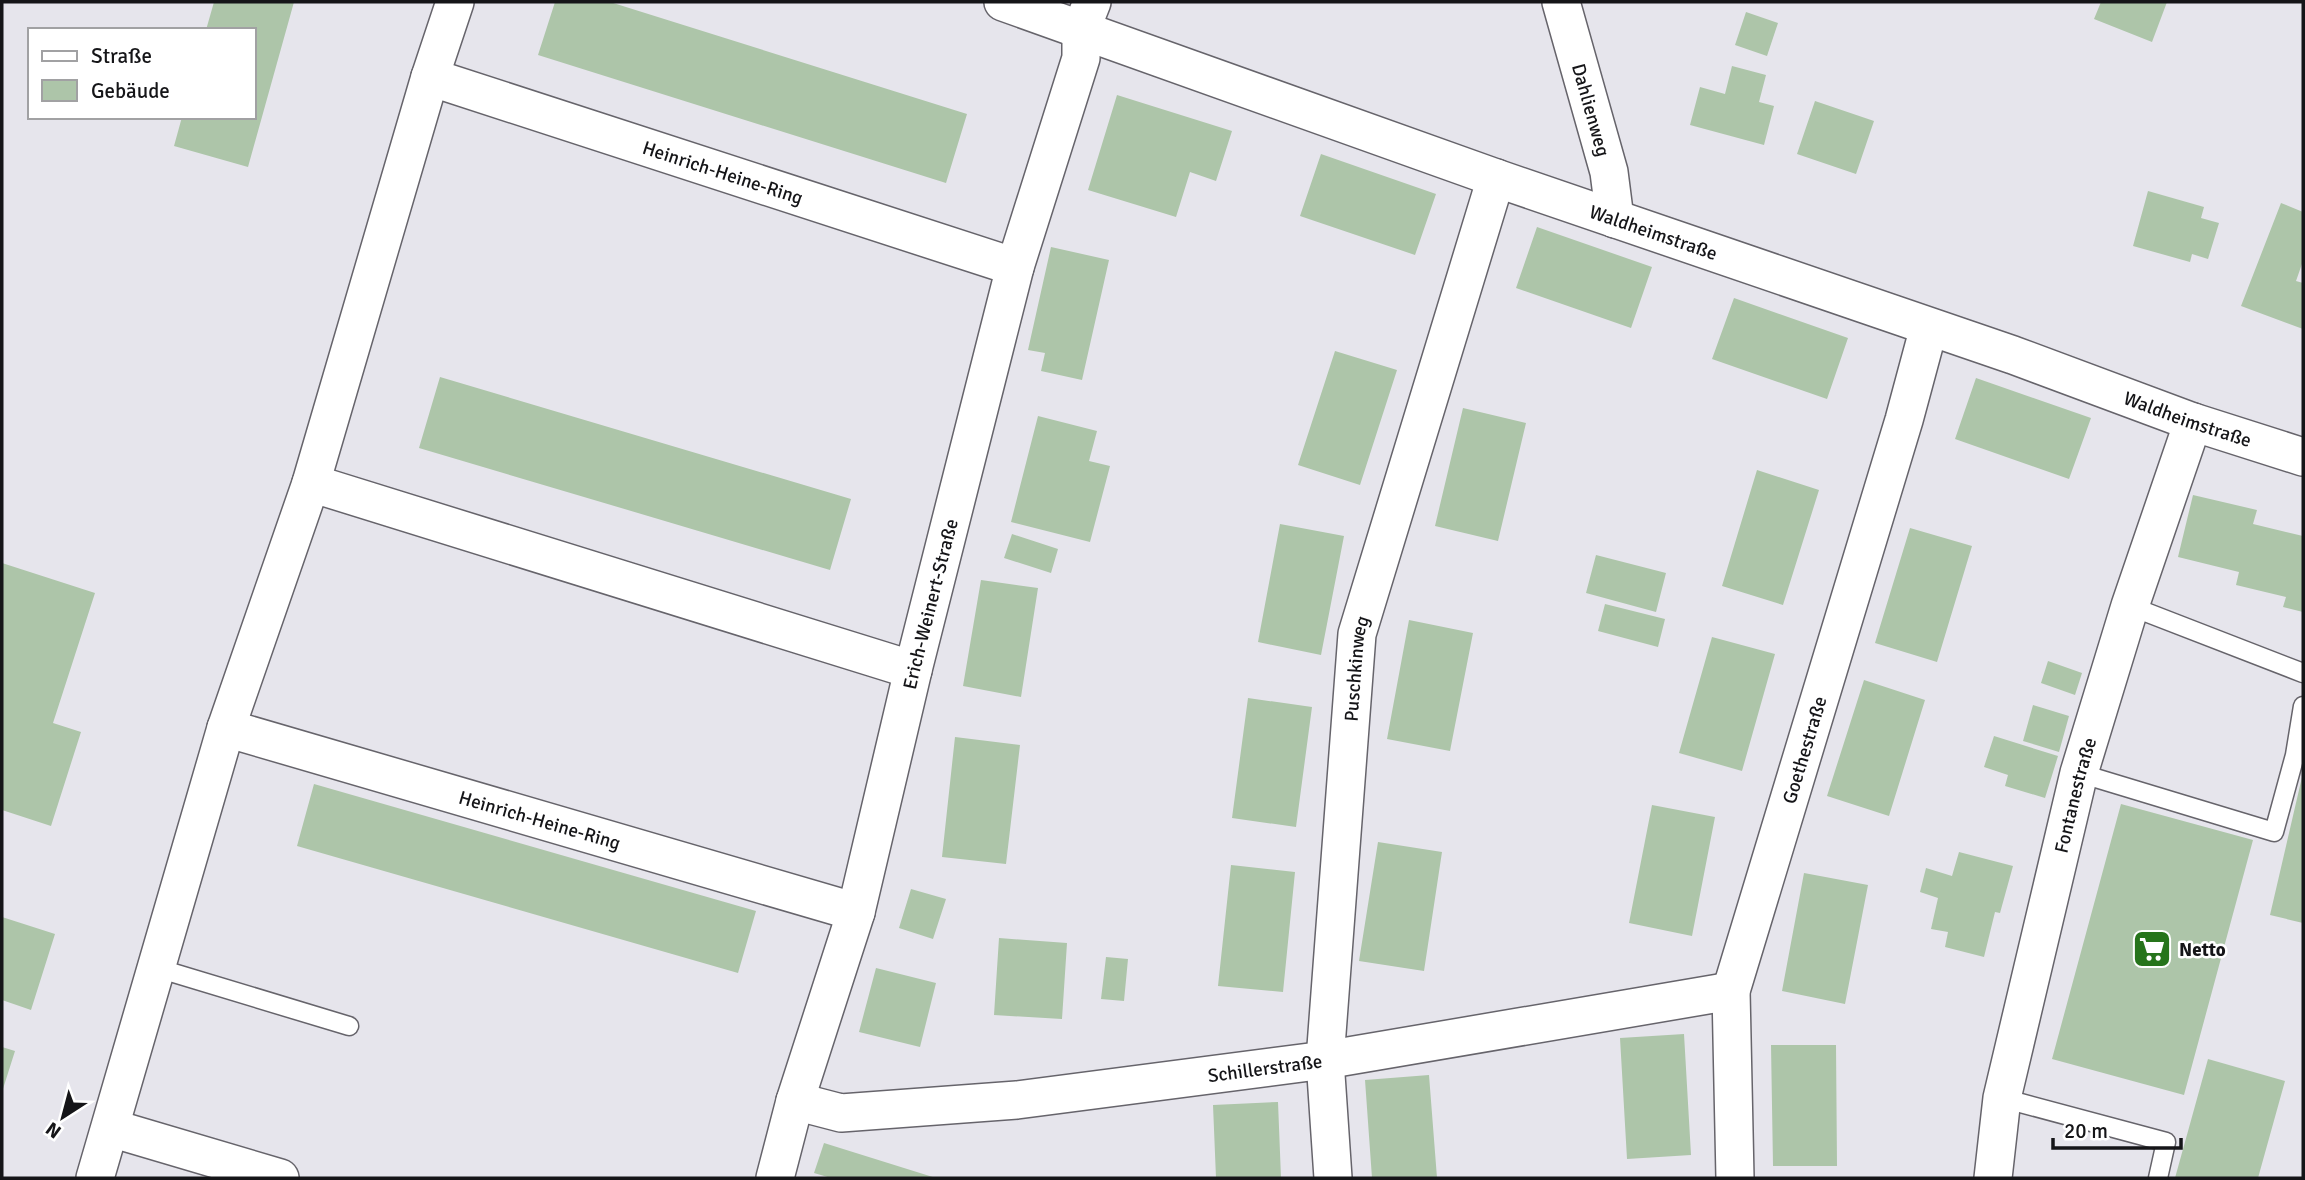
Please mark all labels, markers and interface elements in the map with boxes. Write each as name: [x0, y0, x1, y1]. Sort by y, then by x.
legend: [28, 28, 256, 119]
text: Straße: [91, 43, 152, 69]
street label: Dahlienweg: [1566, 61, 1615, 159]
text: Gebäude: [91, 78, 170, 104]
street label: Heinrich-Heine-Ring: [639, 136, 806, 210]
street label: Waldheimstraße: [1586, 200, 1720, 266]
street label: Waldheimstraße: [2120, 386, 2254, 453]
street label: Erich-Weinert-Straße: [898, 516, 964, 692]
street label: Puschkinweg: [1339, 613, 1375, 722]
street label: Goethestraße: [1777, 694, 1833, 807]
street label: Fontanestraße: [2049, 735, 2102, 856]
street label: Heinrich-Heine-Ring: [456, 786, 623, 856]
supermarket icon: Netto: [2131, 928, 2173, 970]
place label: Netto: [2179, 938, 2226, 962]
street label: Schillerstraße: [1206, 1049, 1324, 1088]
north arrow: [28, 1082, 98, 1152]
scale bar: [2053, 1106, 2181, 1150]
text: N: [41, 1116, 66, 1144]
text: 20 m: [2064, 1118, 2108, 1144]

